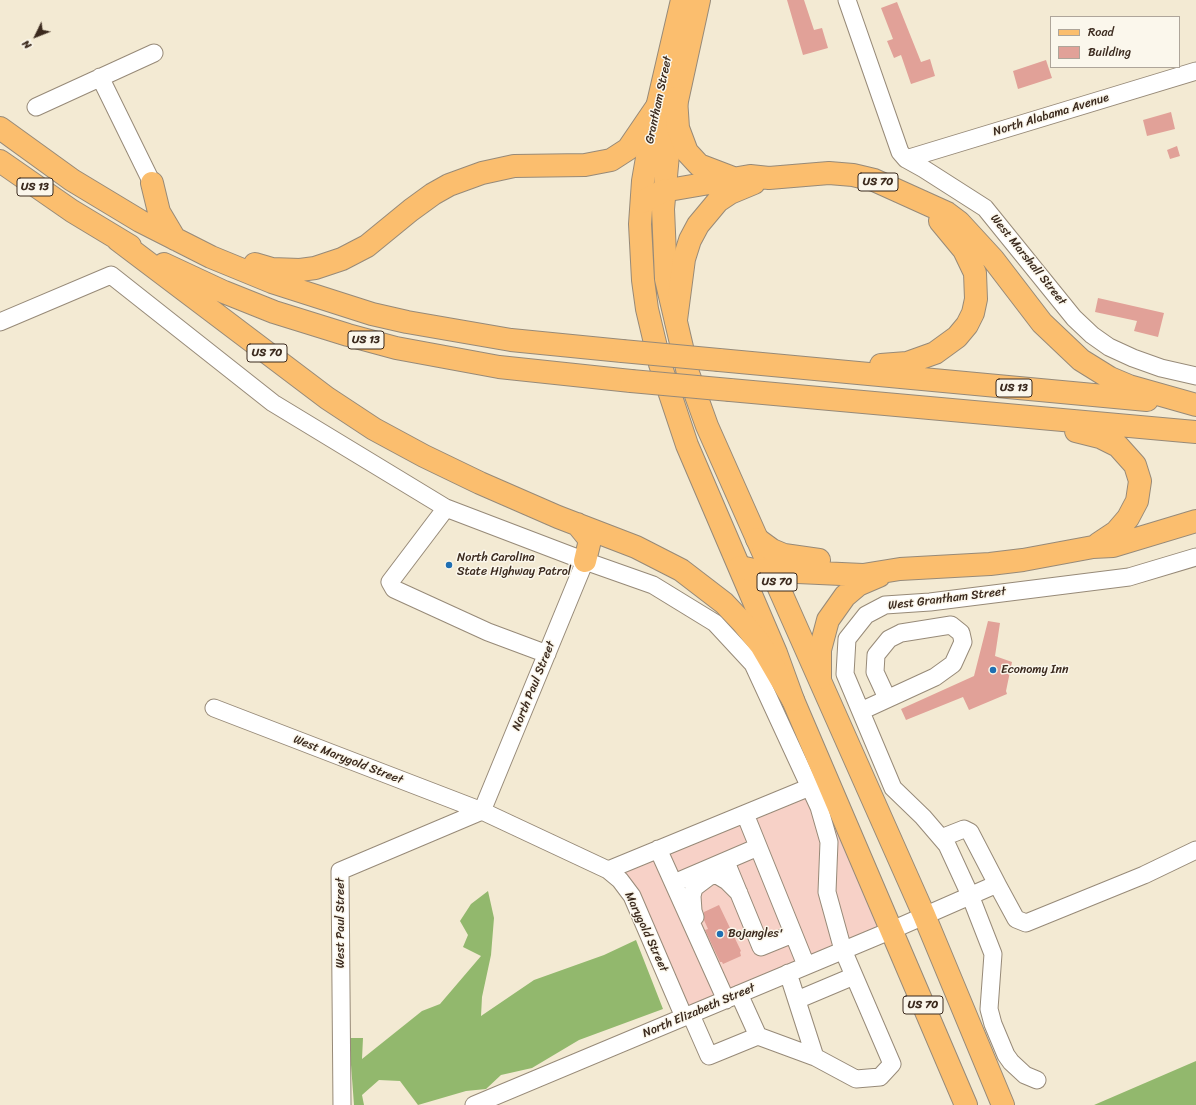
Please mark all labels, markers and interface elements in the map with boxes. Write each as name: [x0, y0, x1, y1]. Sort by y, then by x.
north arrow: [16, 16, 56, 56]
legend: [1050, 16, 1180, 68]
text: Road: [1088, 21, 1114, 43]
text: N: [17, 35, 36, 54]
text: Building: [1088, 41, 1131, 63]
street label: Grantham Street: [643, 55, 675, 145]
street label: North Alabama Avenue: [991, 91, 1111, 139]
road number: US 70: [858, 173, 898, 191]
road number: US 13: [17, 178, 53, 196]
street label: West Marshall Street: [987, 212, 1069, 308]
road number: US 13: [348, 331, 384, 349]
road number: US 70: [247, 344, 287, 362]
road number: US 13: [996, 379, 1032, 397]
place label: North Carolina State Highway Patrol: [457, 551, 571, 579]
marker: North Carolina State Highway Patrol: [444, 560, 454, 570]
road number: US 70: [757, 573, 797, 591]
street label: West Grantham Street: [887, 585, 1007, 613]
street label: North Paul Street: [510, 639, 558, 733]
place label: Economy Inn: [1001, 663, 1069, 677]
marker: Economy Inn: [988, 665, 998, 675]
street label: West Marygold Street: [291, 732, 405, 788]
street label: West Paul Street: [334, 878, 348, 968]
street label: Marygold Street: [621, 890, 671, 974]
place label: Bojangles': [728, 927, 783, 941]
marker: Bojangles': [715, 929, 725, 939]
street label: North Elizabeth Street: [641, 981, 757, 1041]
road number: US 70: [903, 996, 943, 1014]

